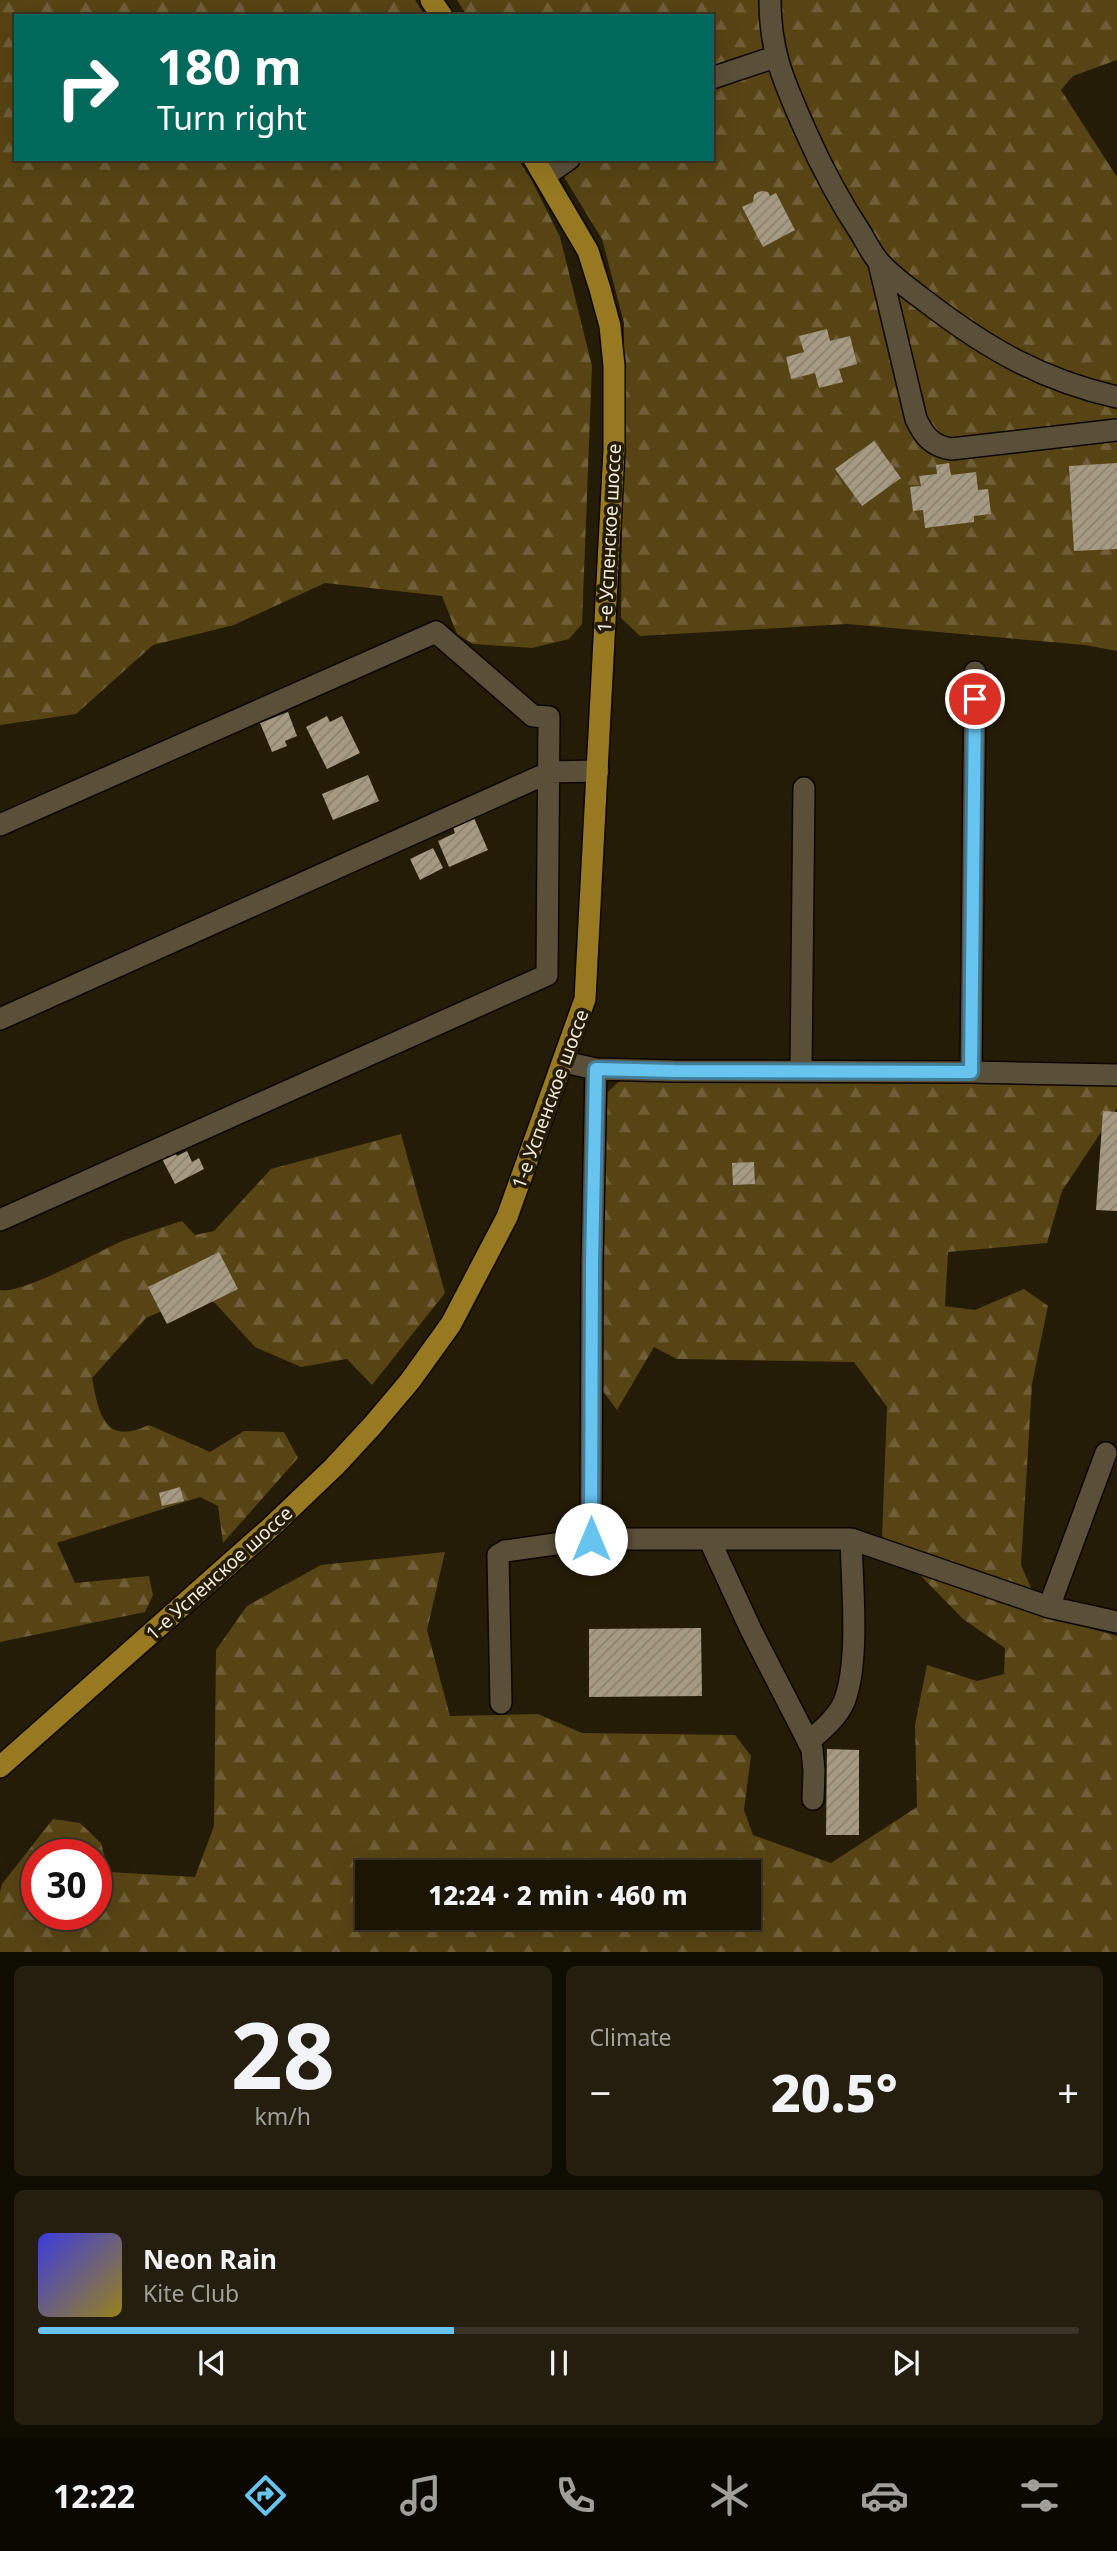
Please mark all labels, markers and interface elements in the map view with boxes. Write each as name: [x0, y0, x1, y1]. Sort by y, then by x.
text: 180 m: [157, 33, 302, 99]
icon: right: [42, 42, 133, 133]
text: Turn right: [157, 96, 307, 139]
street label: 1-е Успенское шоссе: [591, 443, 627, 633]
pin: [945, 669, 1005, 729]
icon: arrive: [956, 680, 994, 718]
street label: 1-е Успенское шоссе: [505, 1006, 595, 1192]
street label: 1-е Успенское шоссе: [140, 1500, 298, 1646]
position arrow: [554, 1502, 628, 1576]
speed limit sign: 30: [21, 1839, 112, 1930]
text: 12:24 · 2 min · 460 m: [428, 1877, 688, 1913]
text: 28: [231, 1992, 335, 2116]
text: Climate: [590, 2021, 672, 2053]
text: 20.5°: [771, 2056, 898, 2127]
text: −: [590, 2066, 611, 2118]
text: +: [1057, 2066, 1079, 2118]
text: km/h: [254, 2100, 311, 2132]
text: Neon Rain: [143, 2241, 277, 2277]
text: Kite Club: [143, 2277, 239, 2309]
icon: previous: [193, 2344, 231, 2382]
icon: pause: [540, 2344, 578, 2382]
icon: next: [887, 2344, 925, 2382]
icon: directions: [241, 2471, 290, 2520]
icon: music: [396, 2471, 445, 2520]
icon: phone: [551, 2471, 600, 2520]
icon: climate: [705, 2471, 754, 2520]
icon: car: [860, 2471, 909, 2520]
icon: filters: [1015, 2471, 1064, 2520]
text: 12:22: [53, 2474, 135, 2517]

